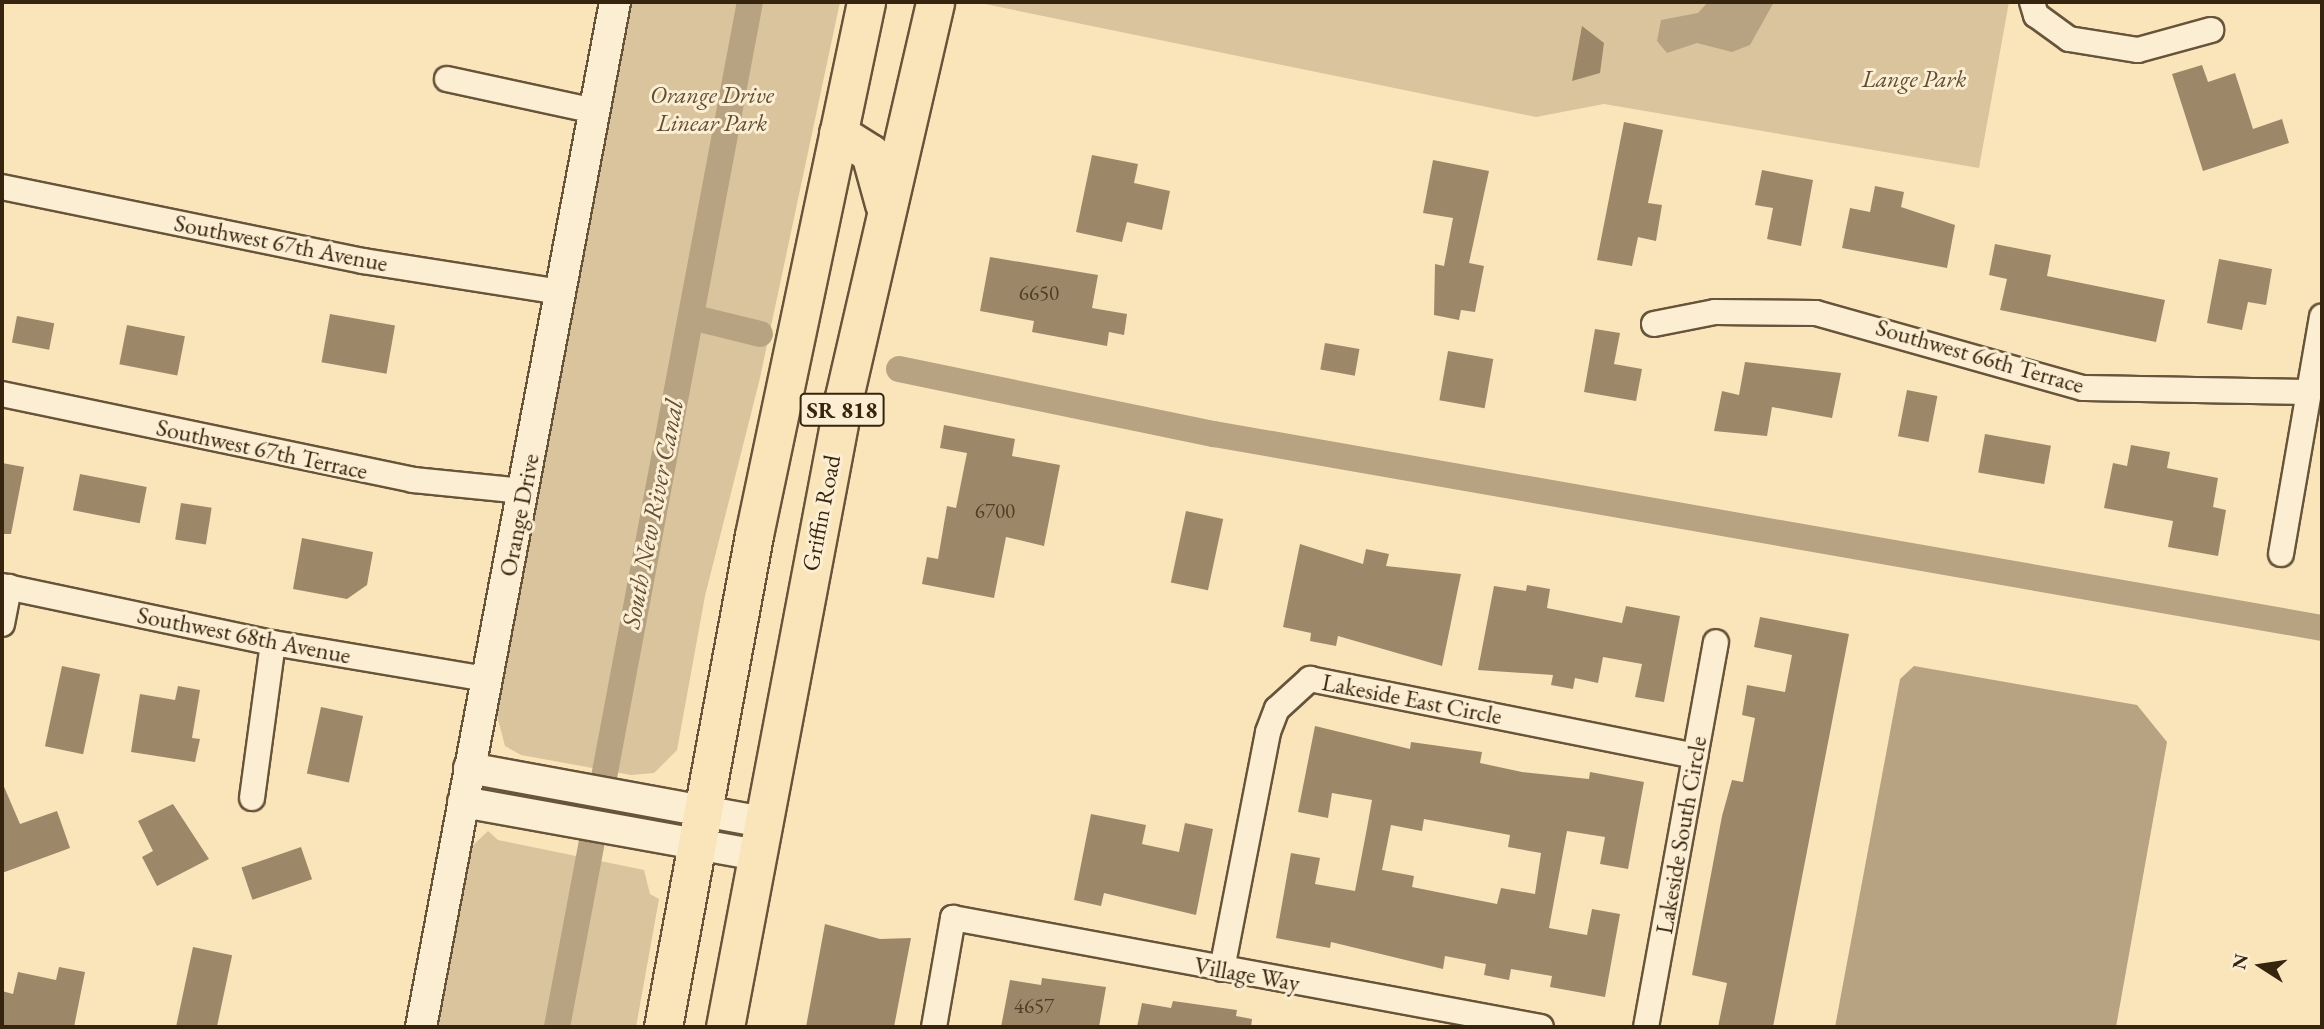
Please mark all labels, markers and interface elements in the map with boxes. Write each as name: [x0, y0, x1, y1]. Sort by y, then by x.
park label: Lange Park: [1862, 65, 1966, 93]
park label: Orange Drive Linear Park: [650, 81, 774, 137]
street label: Southwest 67th Avenue: [172, 208, 390, 278]
house number: 6650: [1019, 280, 1059, 306]
street label: Southwest 66th Terrace: [1873, 313, 2087, 399]
road number: SR 818: [798, 390, 886, 430]
water label: South New River Canal: [615, 397, 691, 631]
street label: Southwest 67th Terrace: [154, 413, 370, 485]
street label: Orange Drive: [493, 451, 545, 579]
street label: Griffin Road: [796, 452, 846, 574]
house number: 6700: [975, 498, 1015, 524]
street label: Southwest 68th Avenue: [135, 600, 353, 670]
street label: Lakeside East Circle: [1320, 667, 1504, 731]
street label: Lakeside South Circle: [1649, 734, 1713, 936]
north arrow: [2226, 931, 2296, 1001]
street label: Village Way: [1192, 951, 1302, 997]
text: N: [2226, 951, 2254, 972]
house number: 4657: [1014, 993, 1054, 1019]

